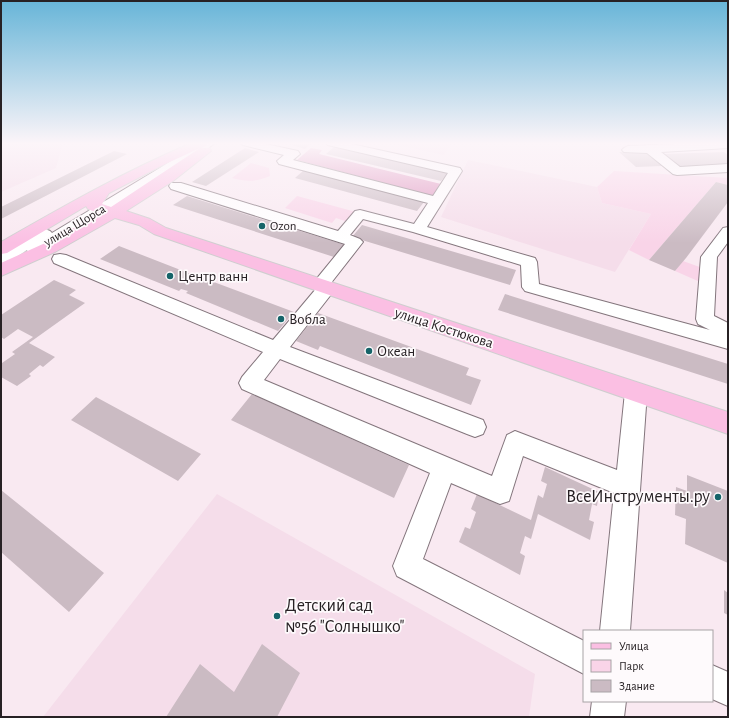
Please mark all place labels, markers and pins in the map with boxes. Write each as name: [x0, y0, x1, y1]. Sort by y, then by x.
place label: Ozon: [270, 220, 296, 233]
marker: Ozon: [257, 221, 267, 231]
place label: Центр ванн: [178, 269, 248, 284]
marker: Центр ванн: [165, 271, 175, 281]
place label: Вобла: [289, 312, 326, 327]
marker: Вобла: [276, 314, 286, 324]
place label: Океан: [377, 344, 415, 359]
marker: Океан: [364, 346, 374, 356]
place label: ВсеИнструменты.ру: [566, 488, 710, 506]
marker: ВсеИнструменты.ру: [713, 492, 723, 502]
place label: Детский сад №56 "Солнышко": [285, 597, 405, 636]
marker: Детский сад №56 "Солнышко": [272, 611, 282, 621]

